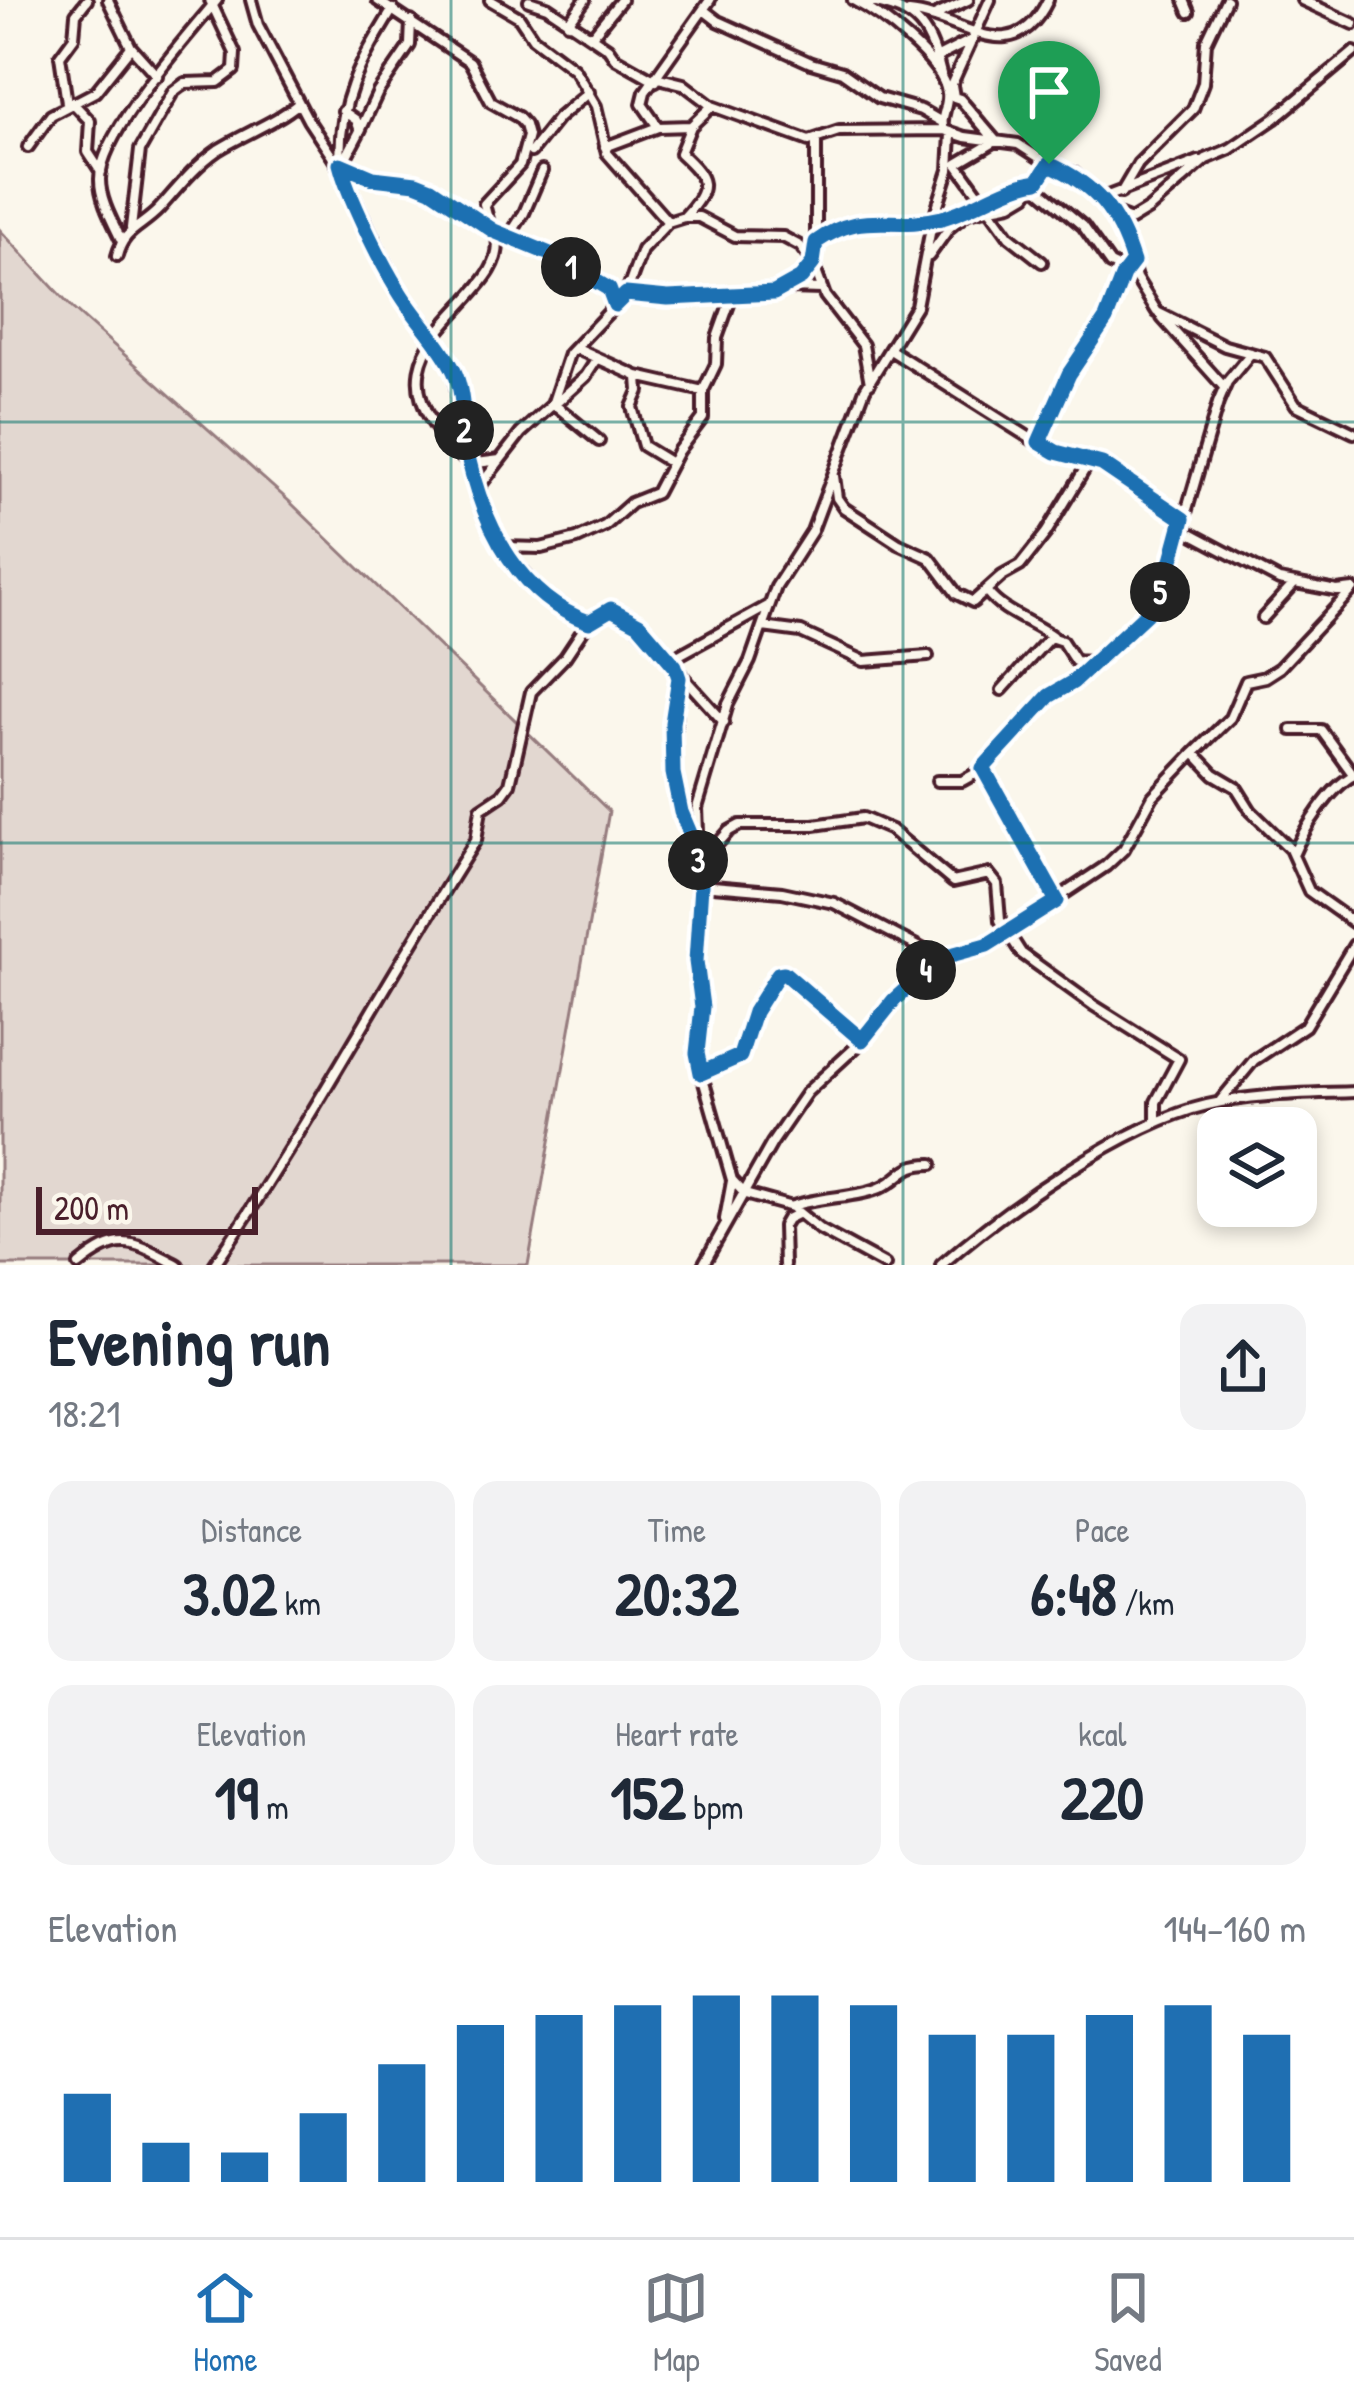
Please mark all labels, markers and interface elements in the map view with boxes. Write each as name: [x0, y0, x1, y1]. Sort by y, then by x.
pin: [998, 41, 1100, 164]
icon: arrive: [1016, 59, 1082, 125]
pin: 1: [541, 237, 601, 297]
text: 1: [565, 245, 577, 289]
pin: 2: [434, 400, 494, 460]
text: 2: [456, 408, 472, 452]
pin: 5: [1130, 562, 1190, 622]
text: 5: [1153, 570, 1167, 614]
pin: 3: [668, 830, 728, 890]
text: 3: [691, 838, 705, 882]
pin: 4: [896, 940, 956, 1000]
text: 4: [920, 948, 932, 992]
map controls: [1197, 1107, 1317, 1227]
button: layers: [1197, 1107, 1317, 1227]
scale bar: [36, 1181, 258, 1234]
text: 200 m: [54, 1186, 129, 1230]
text: Evening run: [48, 1296, 330, 1386]
button: share: [1180, 1304, 1306, 1430]
text: 18:21: [48, 1386, 121, 1439]
text: Distance: [201, 1508, 302, 1552]
text: Time: [648, 1508, 706, 1552]
text: Pace: [1075, 1508, 1130, 1552]
text: 3.02: [182, 1552, 277, 1634]
text: 20:32: [615, 1552, 739, 1634]
text: 6:48: [1030, 1552, 1117, 1634]
text: km: [277, 1581, 321, 1625]
text: /km: [1117, 1581, 1174, 1625]
text: Elevation: [197, 1712, 306, 1756]
text: Heart rate: [615, 1712, 739, 1756]
text: kcal: [1078, 1712, 1126, 1756]
text: 19: [215, 1756, 259, 1838]
text: 152: [610, 1756, 686, 1838]
text: 220: [1061, 1756, 1144, 1838]
text: m: [259, 1785, 289, 1829]
text: bpm: [686, 1785, 743, 1829]
text: Elevation: [48, 1901, 178, 1954]
text: 144–160 m: [1164, 1901, 1306, 1954]
tab: Home: [192, 2265, 258, 2381]
tab: Map: [643, 2265, 709, 2381]
tab: Saved: [1094, 2265, 1162, 2381]

